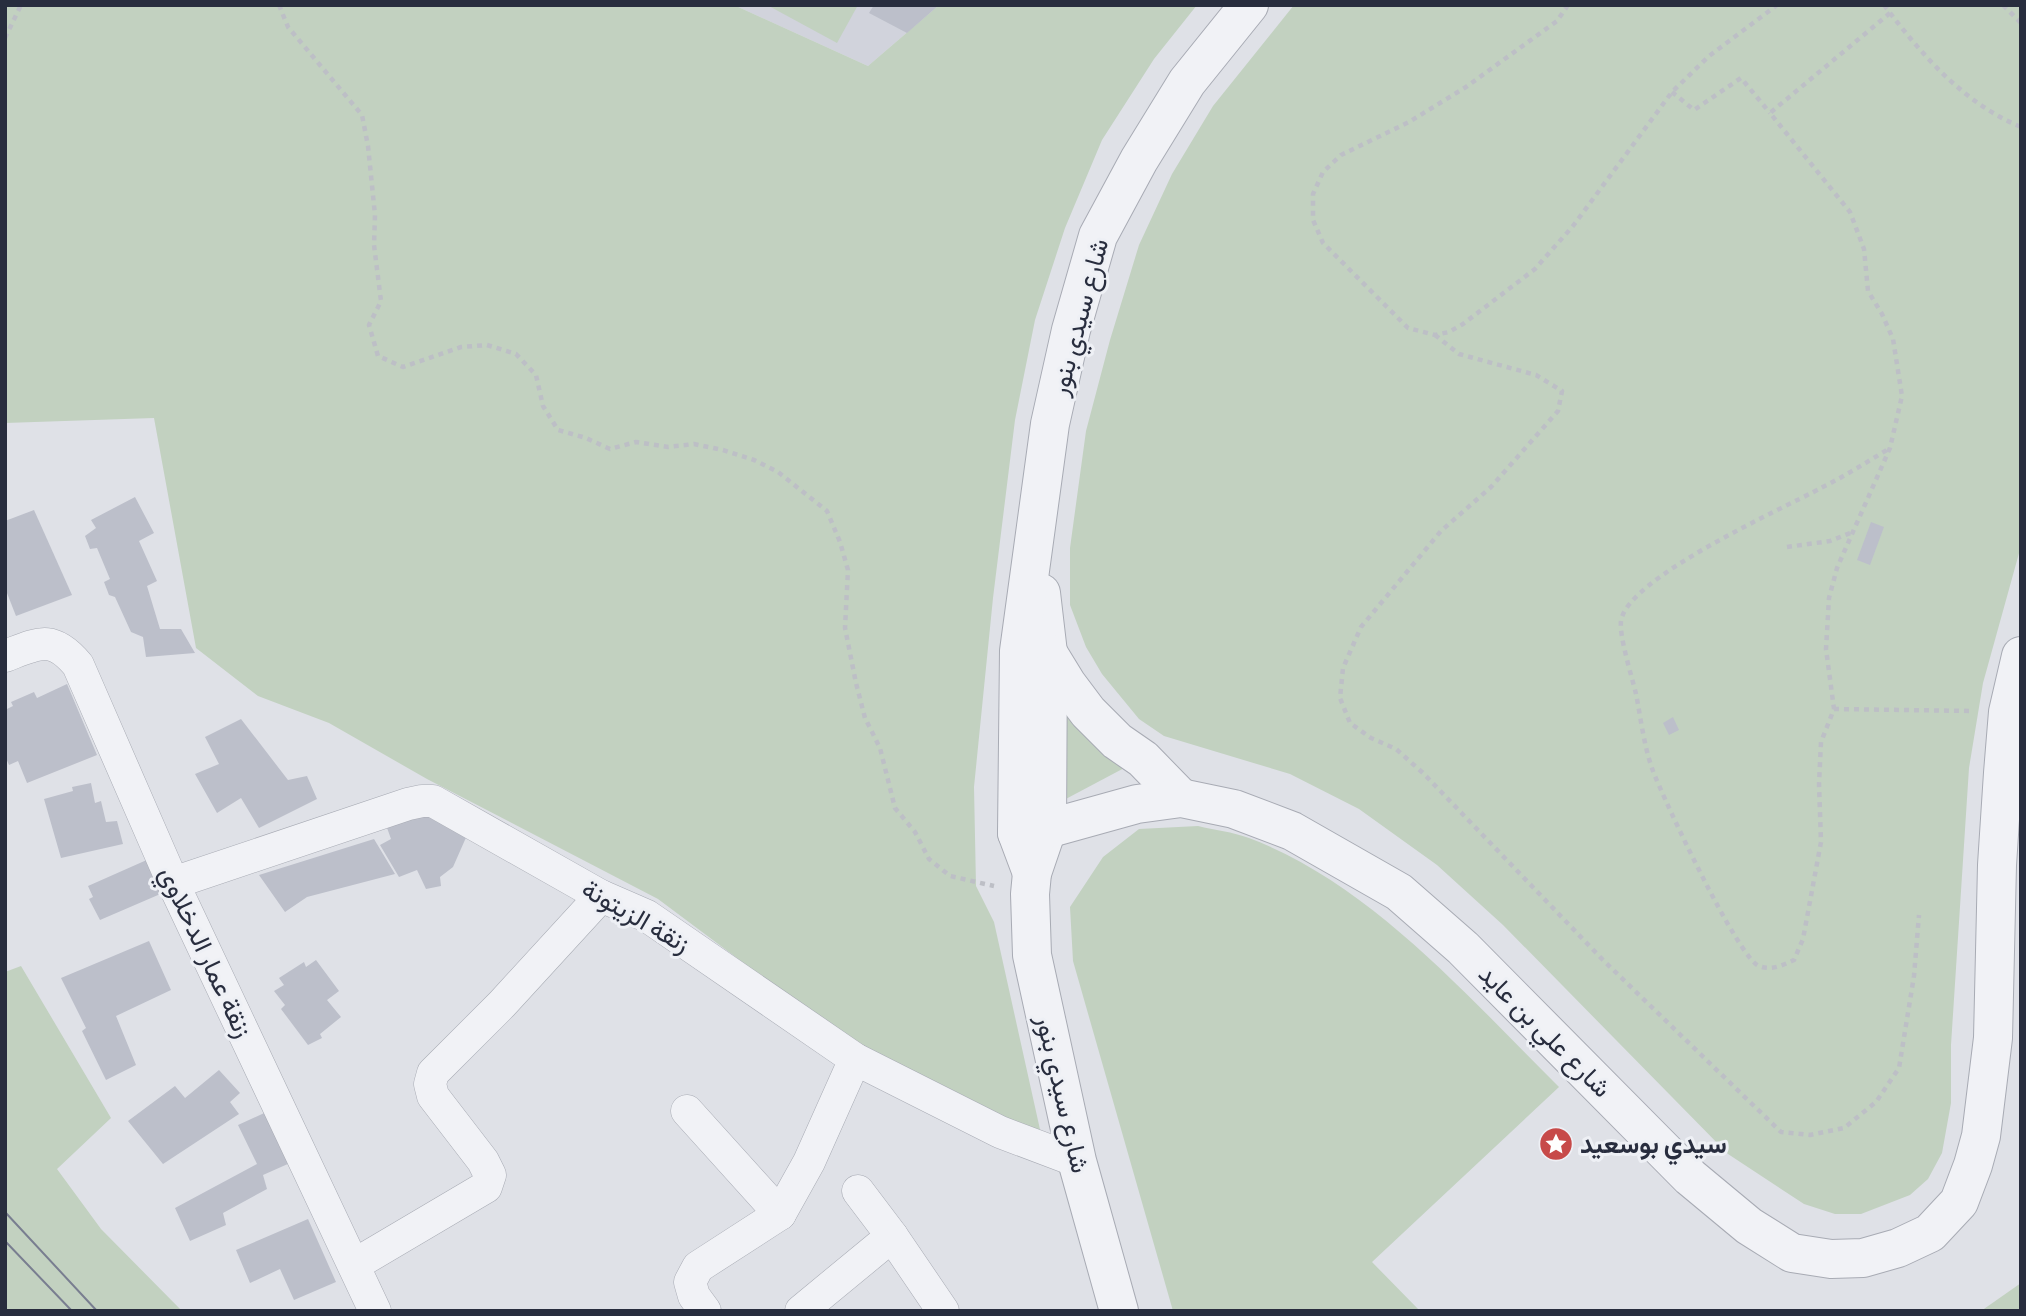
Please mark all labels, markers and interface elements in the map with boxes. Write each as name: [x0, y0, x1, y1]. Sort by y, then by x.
street label: شارع سيدي بنور: [1041, 235, 1120, 401]
street label: زنقة عمار الدخلاوي: [148, 861, 261, 1045]
street label: زنقة الزيتونة: [576, 871, 696, 960]
street label: شارع علي بن عايد: [1468, 957, 1619, 1108]
street label: شارع سيدي بنور: [1024, 1011, 1098, 1177]
place icon: سيدي بوسعيد: [1537, 1125, 1575, 1163]
place label: سيدي بوسعيد: [1580, 1127, 1727, 1166]

